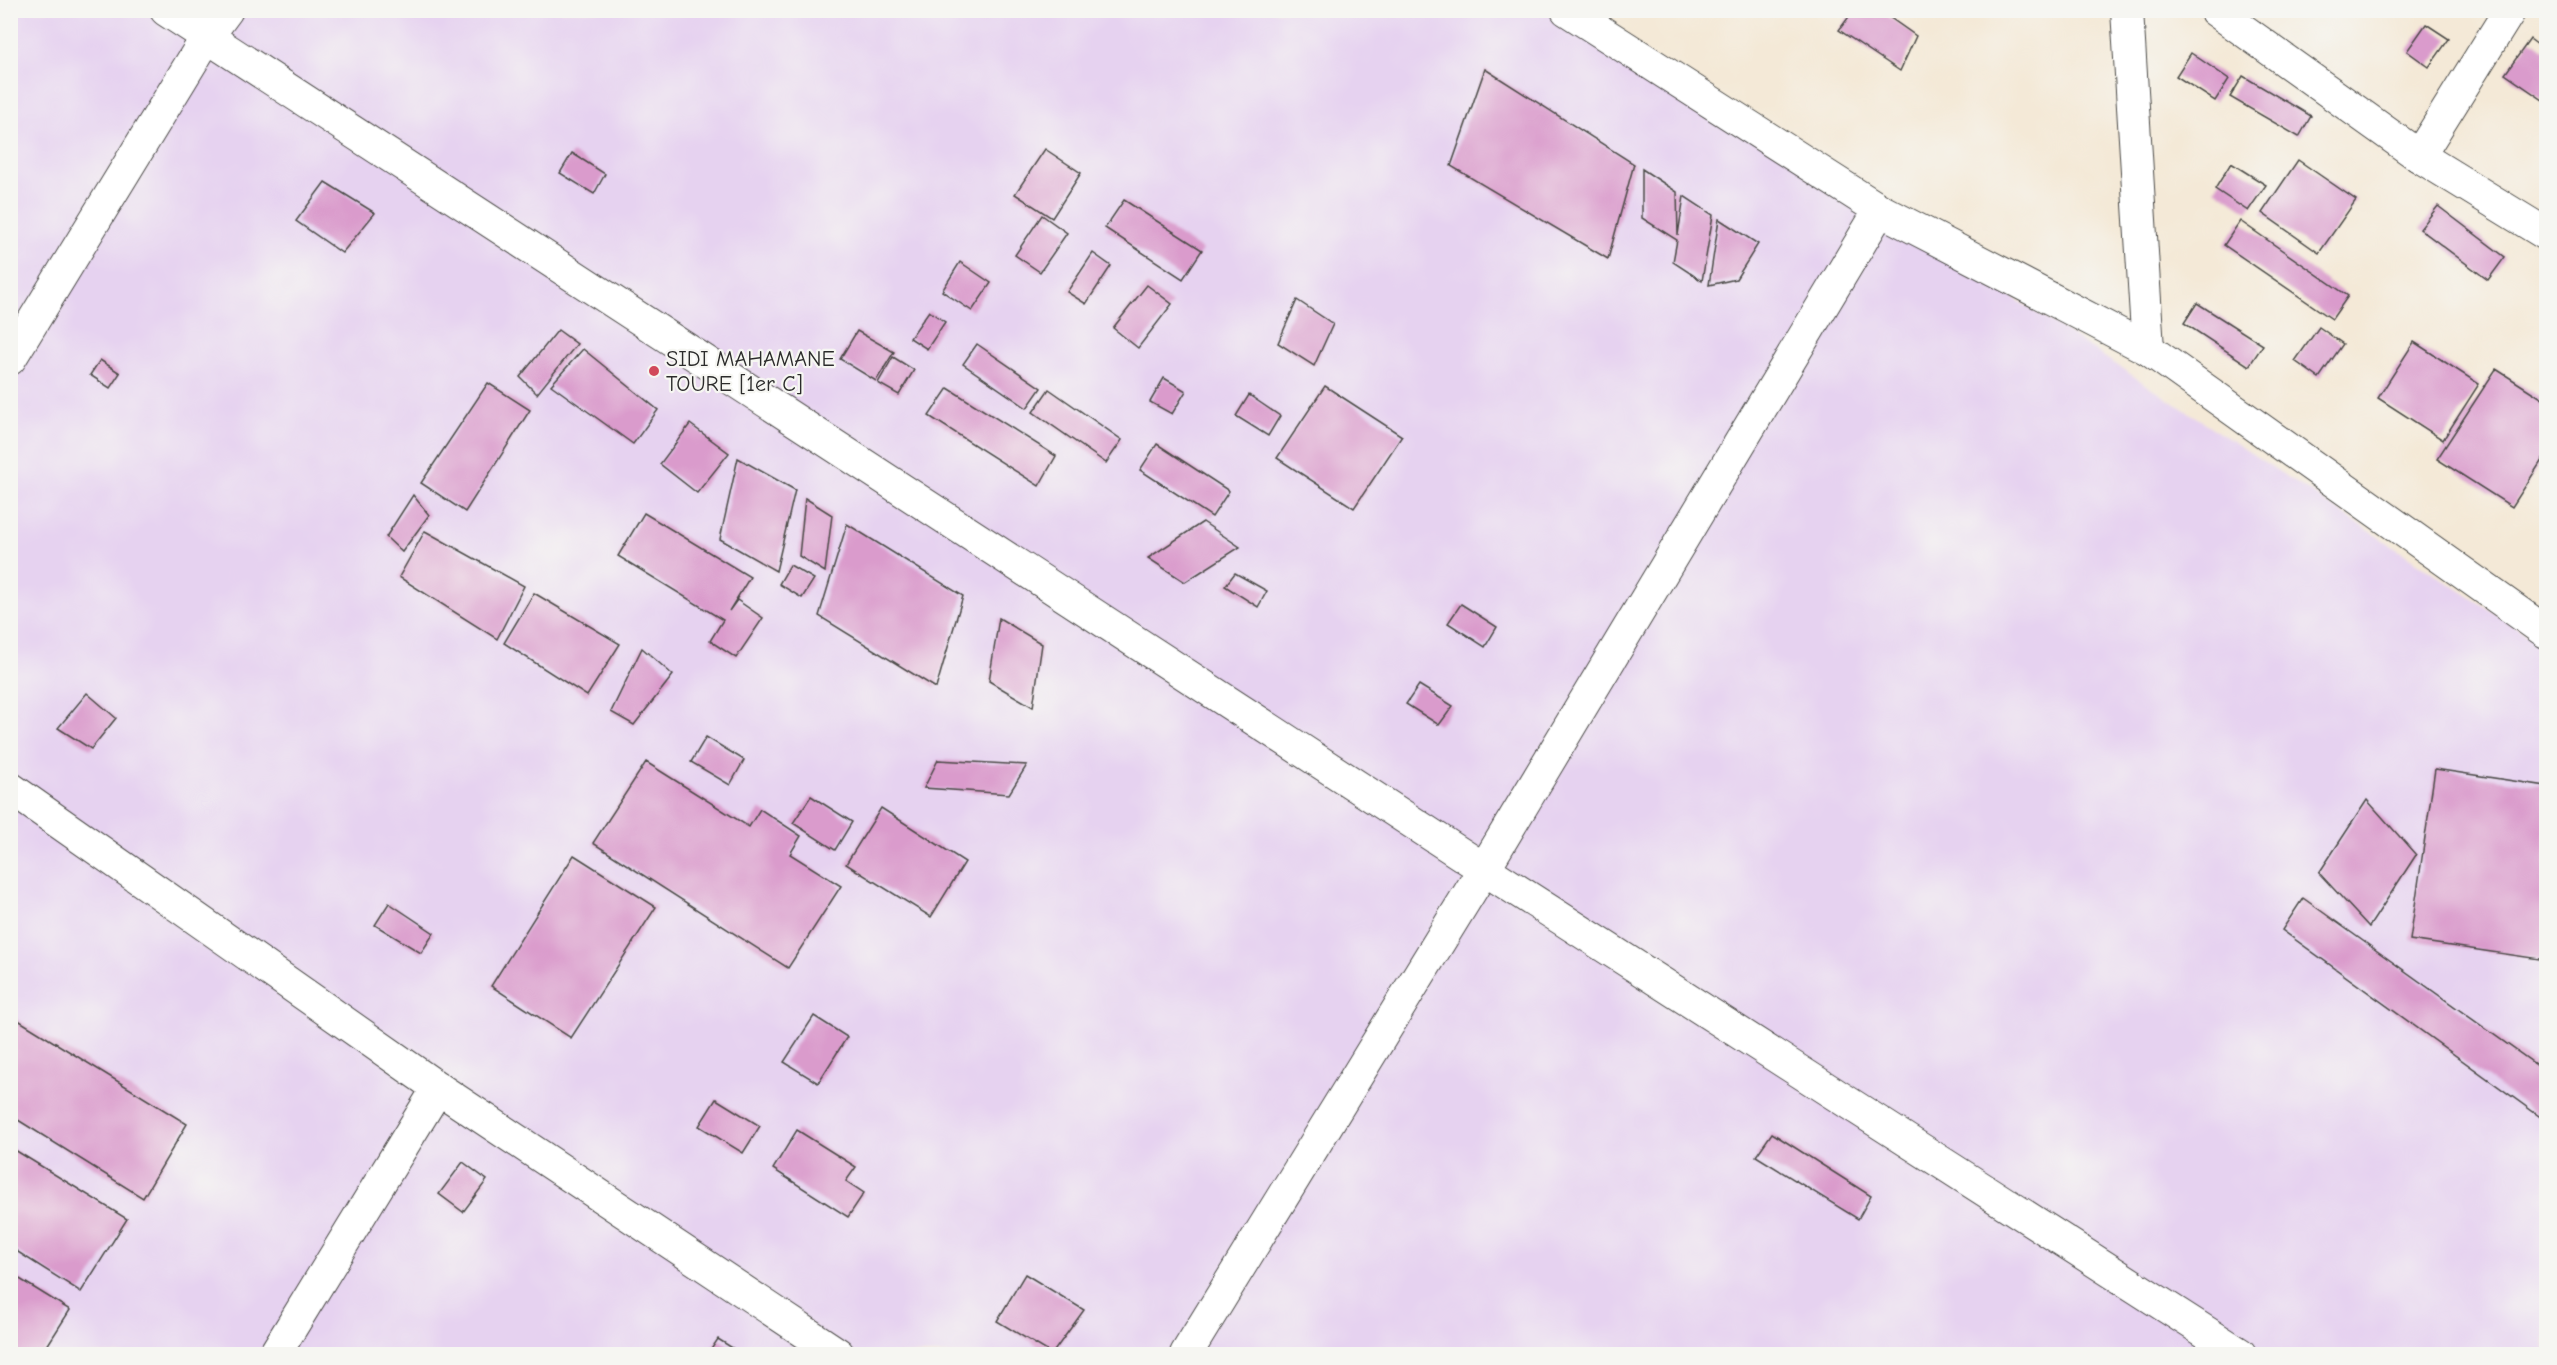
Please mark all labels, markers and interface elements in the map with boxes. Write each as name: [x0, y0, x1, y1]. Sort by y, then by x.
place label: SIDI MAHAMANE TOURE [1er C]: [666, 346, 835, 397]
marker: SIDI MAHAMANE TOURE [1er C]: [647, 364, 661, 378]

